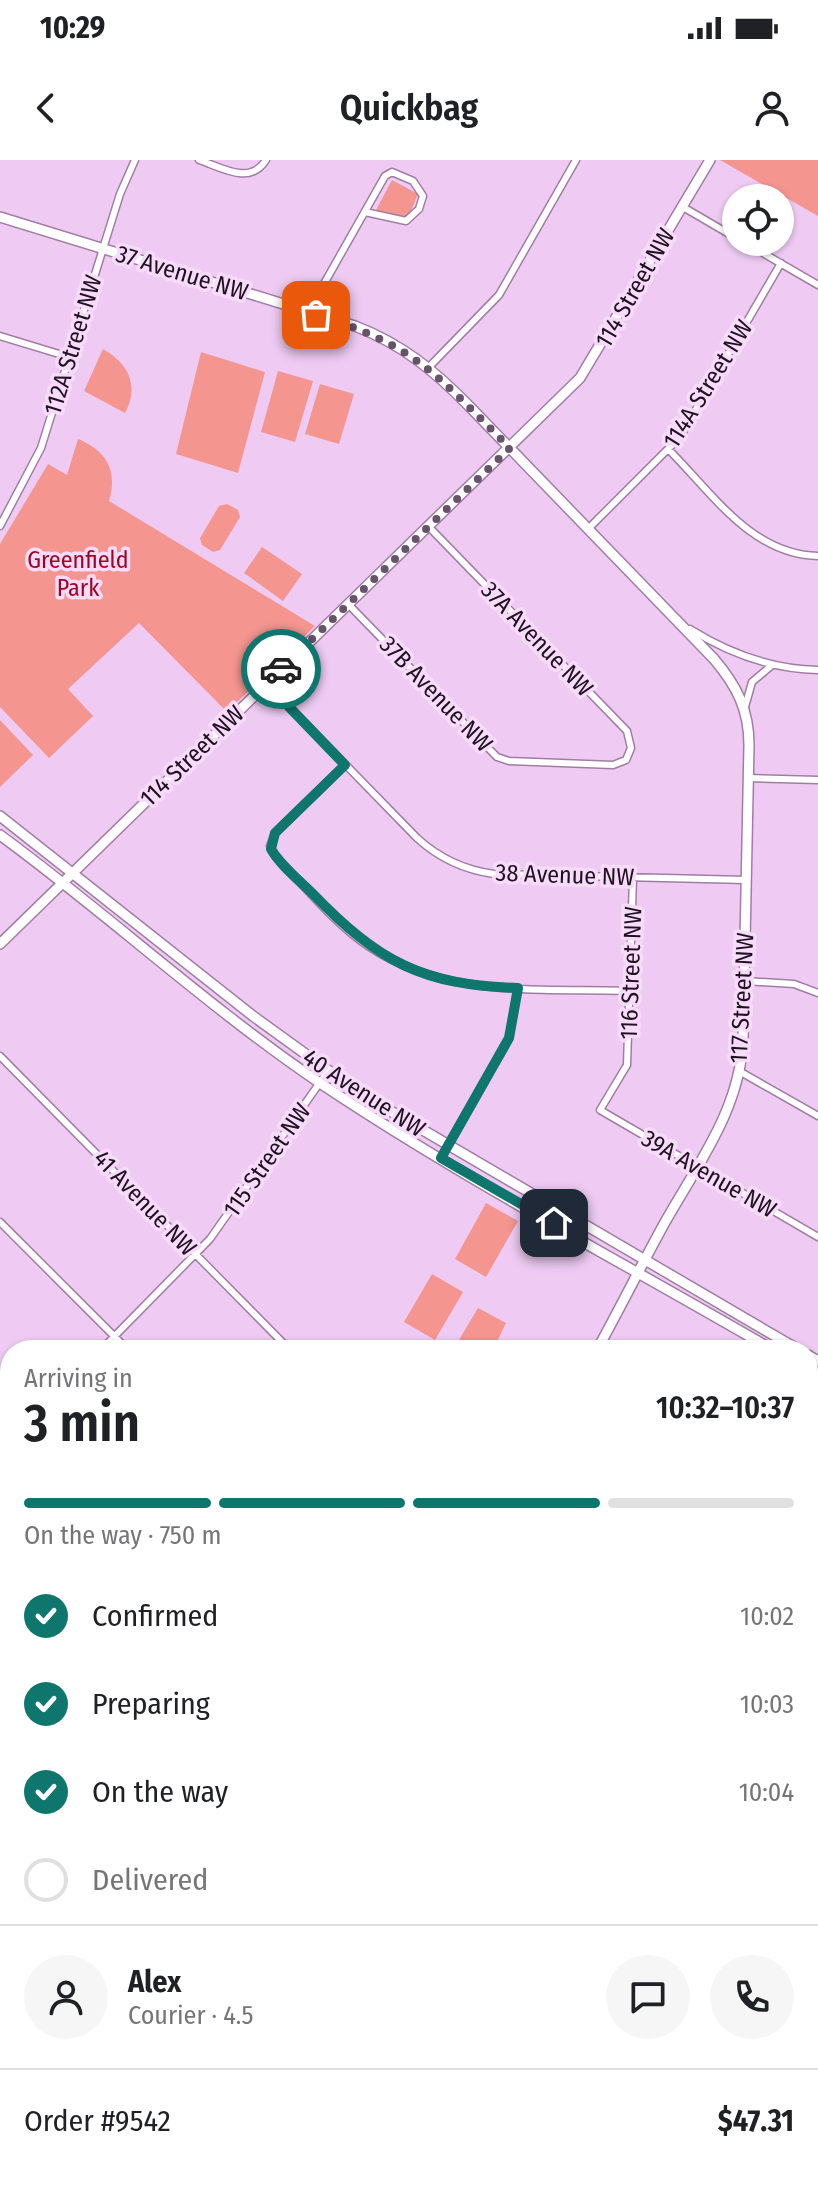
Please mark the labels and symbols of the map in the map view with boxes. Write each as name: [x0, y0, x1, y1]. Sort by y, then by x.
street label: 114 Street NW: [590, 223, 680, 353]
street label: 37 Avenue NW: [113, 240, 251, 306]
street label: 112A Street NW: [38, 272, 108, 418]
pin: [282, 281, 350, 349]
street label: 114A Street NW: [658, 315, 758, 453]
park label: Greenfield Park: [27, 546, 129, 602]
street label: 37A Avenue NW: [475, 576, 599, 702]
courier: [241, 629, 321, 709]
street label: 37B Avenue NW: [374, 631, 498, 758]
street label: 114 Street NW: [134, 700, 250, 812]
street label: 38 Avenue NW: [495, 859, 635, 891]
street label: 116 Street NW: [615, 906, 647, 1040]
street label: 117 Street NW: [725, 932, 759, 1064]
street label: 40 Avenue NW: [298, 1043, 430, 1143]
street label: 115 Street NW: [218, 1098, 316, 1222]
street label: 39A Avenue NW: [637, 1124, 781, 1224]
street label: 41 Avenue NW: [88, 1144, 202, 1262]
pin: [520, 1189, 588, 1257]

